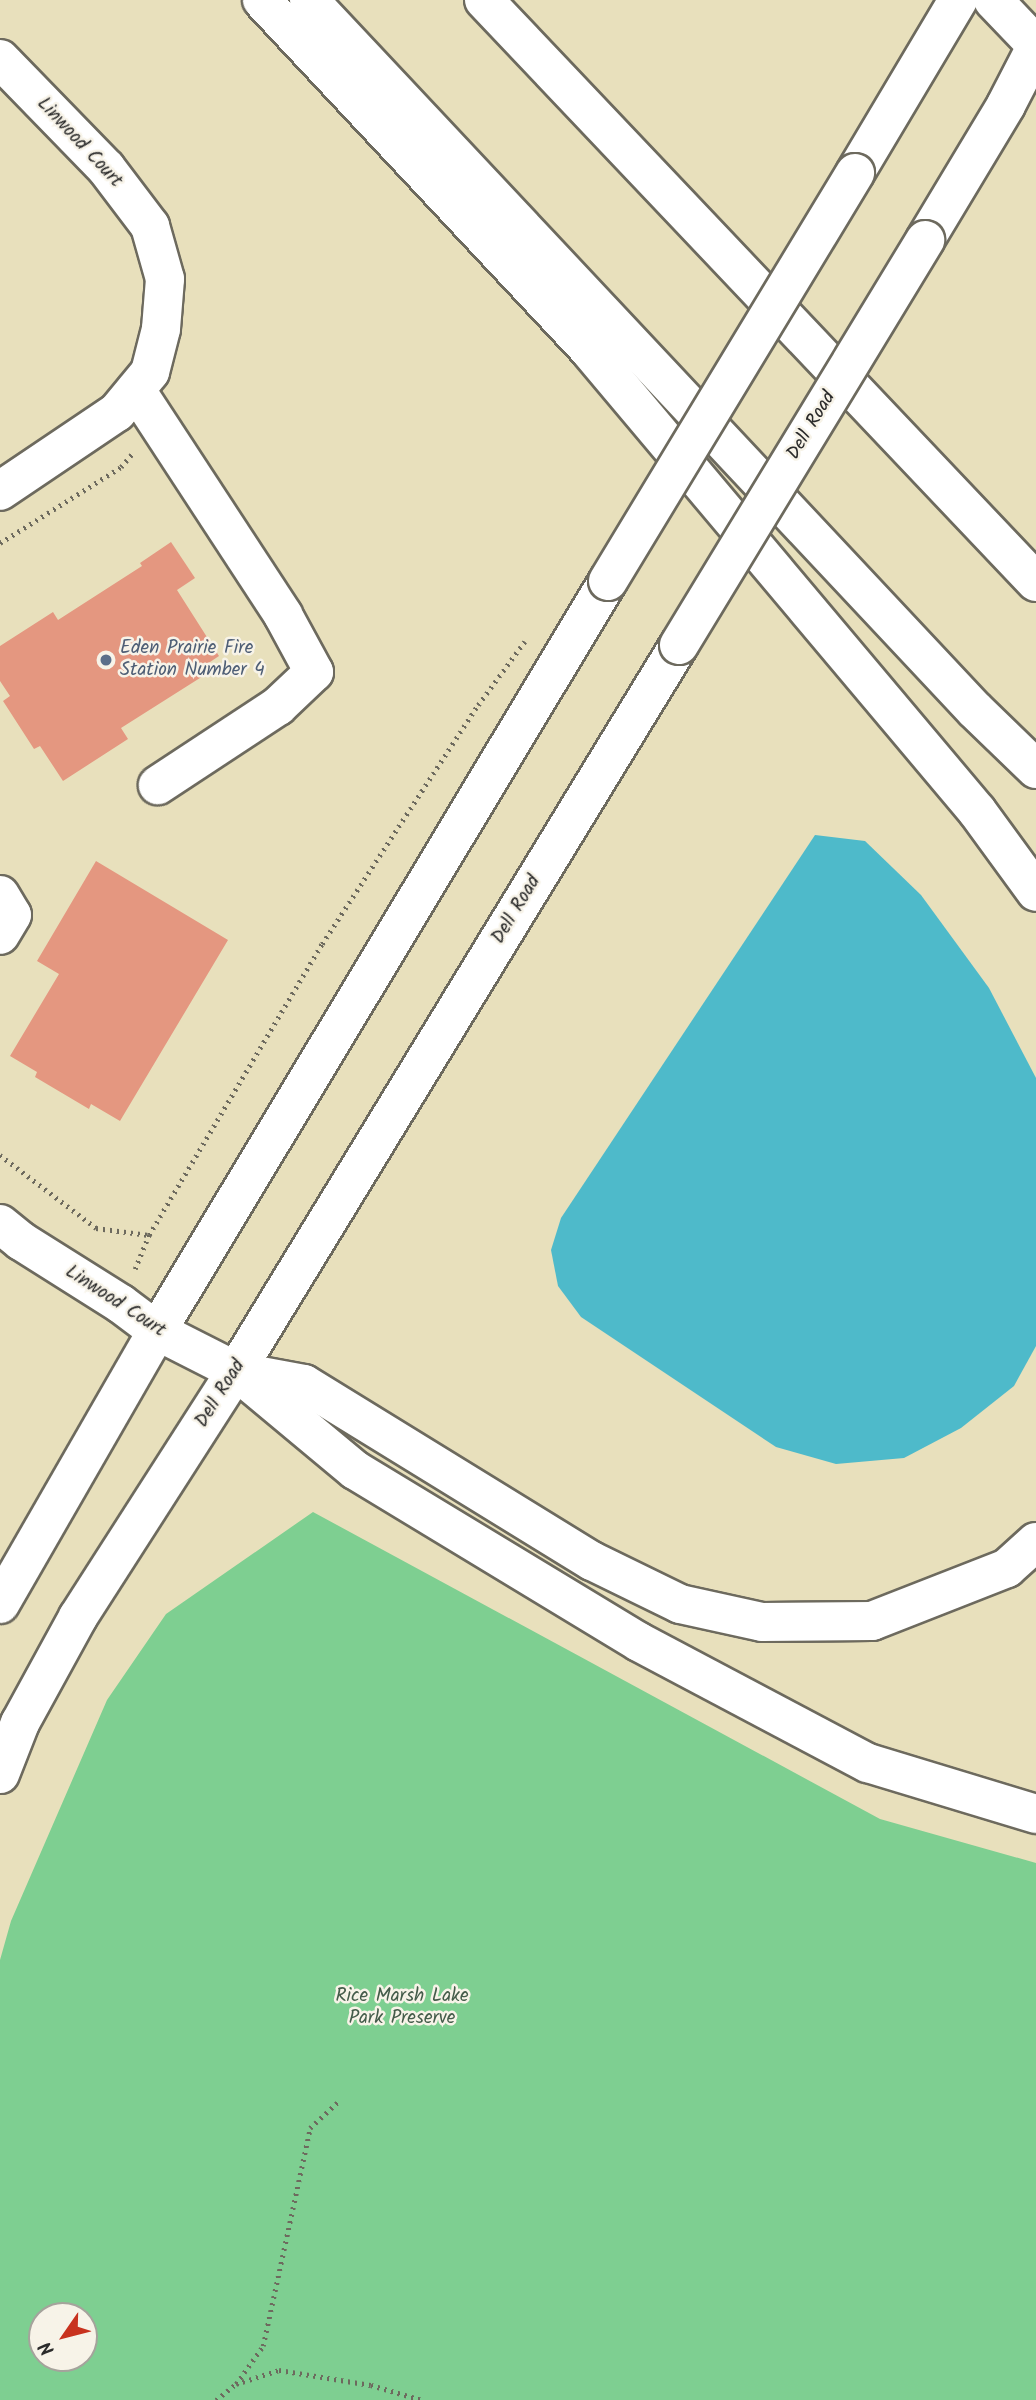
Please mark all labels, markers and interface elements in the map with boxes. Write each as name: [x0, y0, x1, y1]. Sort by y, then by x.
street label: Linwood Court: [31, 93, 127, 193]
street label: Dell Road: [783, 388, 841, 464]
place label: Eden Prairie Fire Station Number 4: [120, 638, 265, 682]
marker: Eden Prairie Fire Station Number 4: [98, 652, 114, 668]
street label: Dell Road: [488, 872, 546, 948]
street label: Linwood Court: [61, 1261, 169, 1343]
street label: Dell Road: [191, 1356, 251, 1432]
park label: Rice Marsh Lake Park Preserve: [335, 1986, 469, 2030]
north arrow: [28, 2302, 98, 2372]
text: N: [32, 2334, 63, 2361]

